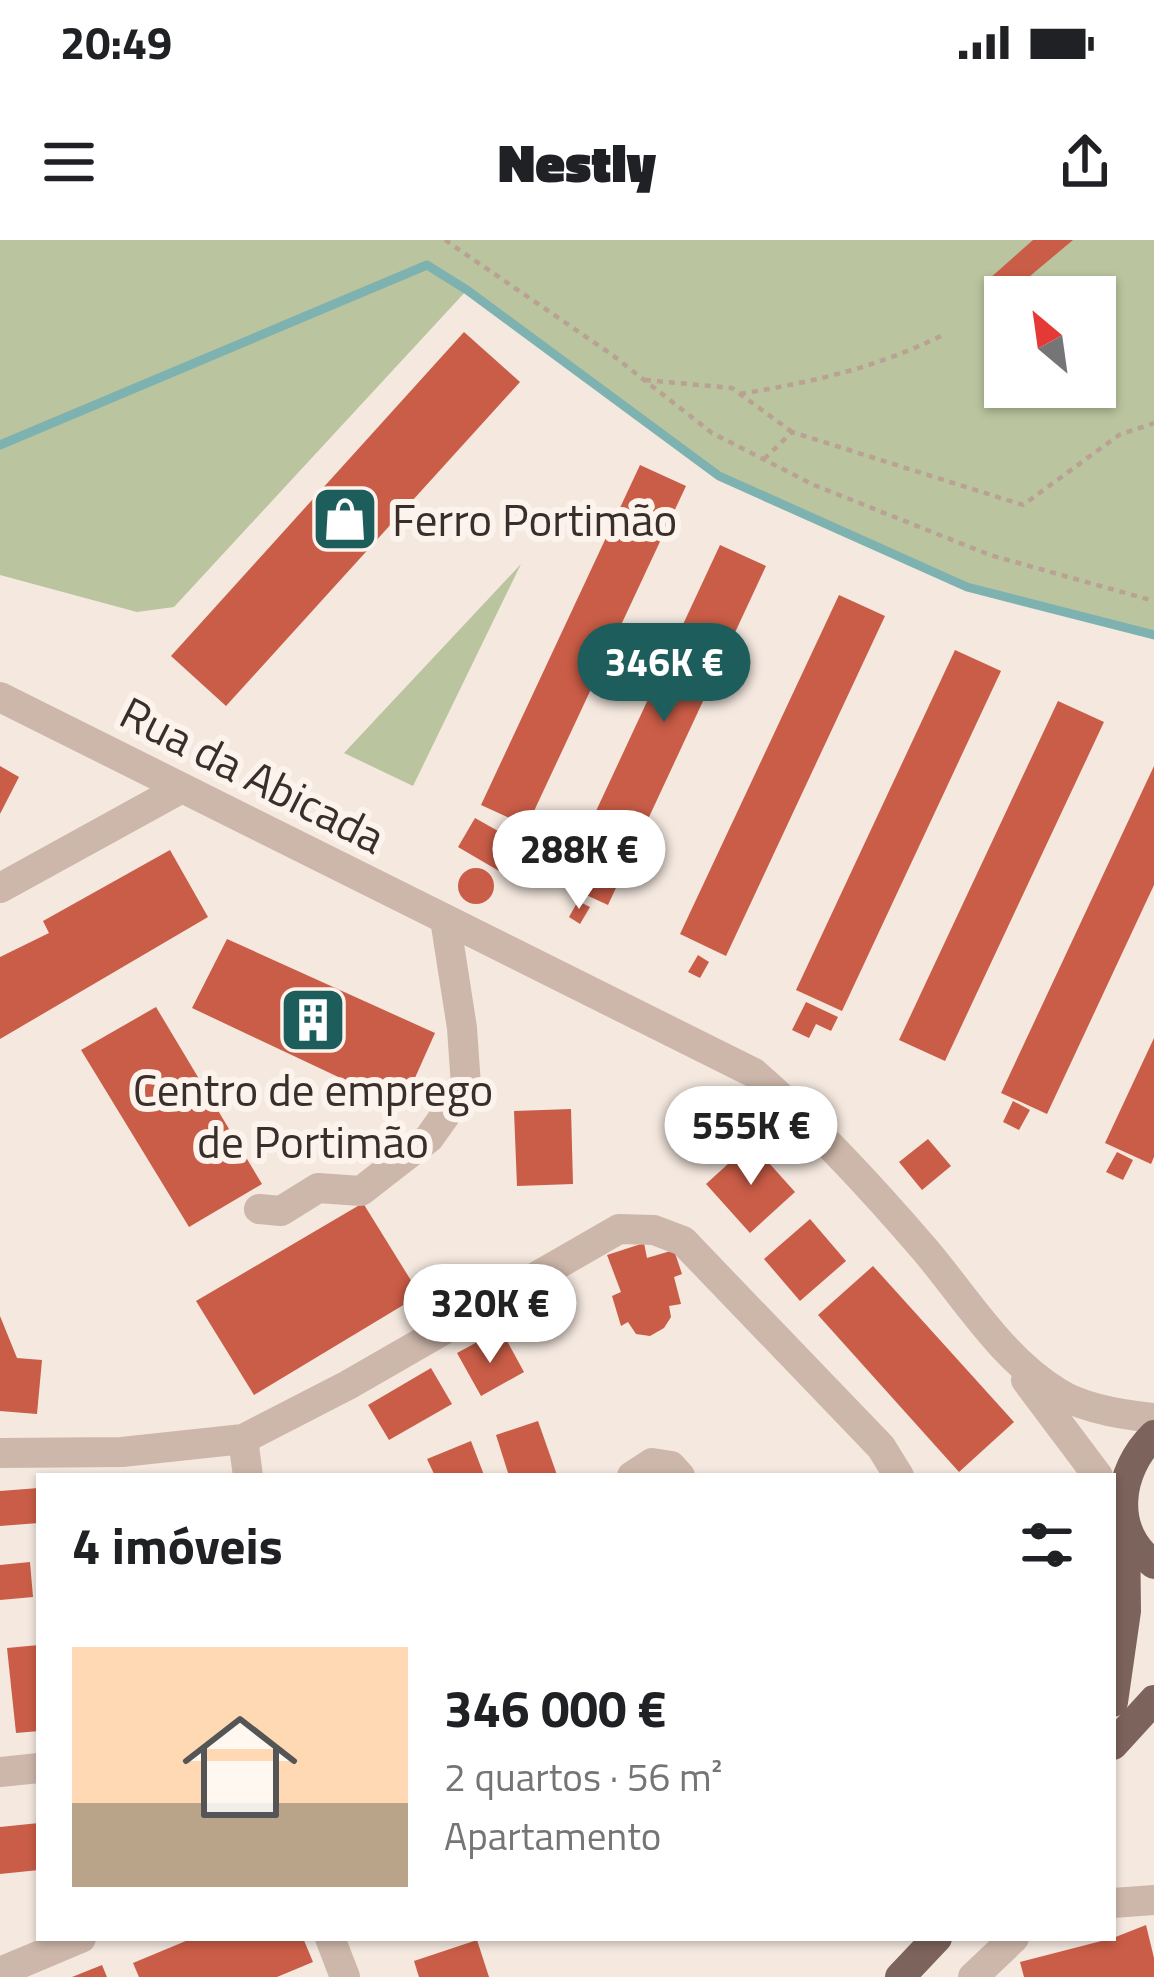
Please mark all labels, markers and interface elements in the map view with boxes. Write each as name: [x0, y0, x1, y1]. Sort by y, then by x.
text: 20:49: [60, 8, 172, 76]
text: Nestly: [498, 121, 656, 203]
icon: menu: [36, 129, 102, 195]
icon: share: [1052, 129, 1118, 195]
north arrow: [984, 276, 1116, 408]
map controls: [984, 276, 1116, 408]
shop icon: Ferro Portimão: [310, 484, 380, 554]
place label: Ferro Portimão: [392, 485, 677, 553]
pin: 346K €: [566, 623, 762, 725]
text: 346K €: [604, 632, 724, 691]
street label: Rua da Abicada: [109, 678, 397, 870]
pin: 288K €: [481, 810, 677, 912]
text: 288K €: [519, 819, 639, 878]
building icon: Centro de emprego de Portimão: [278, 985, 348, 1055]
place label: Centro de emprego de Portimão: [133, 1055, 493, 1175]
pin: 555K €: [653, 1086, 849, 1188]
text: 555K €: [691, 1095, 811, 1154]
pin: 320K €: [392, 1264, 588, 1366]
text: 320K €: [430, 1273, 550, 1332]
text: 4 imóveis: [72, 1506, 283, 1584]
icon: filters: [1014, 1512, 1080, 1578]
text: 346 000 €: [444, 1669, 666, 1747]
icon: home: [168, 1695, 312, 1839]
text: 2 quartos · 56 m²: [444, 1747, 723, 1806]
text: Apartamento: [444, 1806, 661, 1865]

